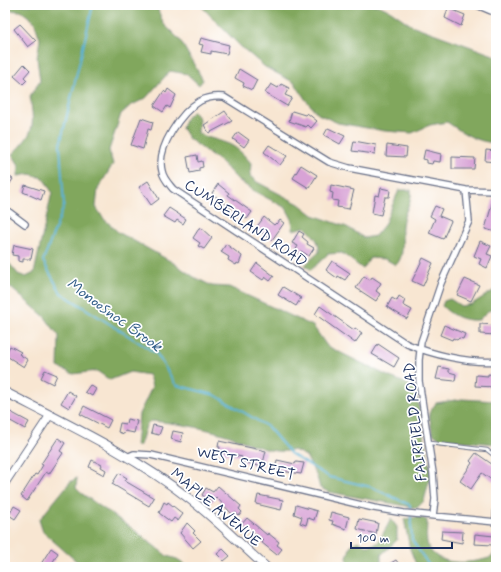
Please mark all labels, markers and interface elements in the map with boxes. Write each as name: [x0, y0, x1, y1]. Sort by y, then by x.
street label: CUMBERLAND ROAD: [180, 175, 311, 272]
water label: Monoosnoc Brook: [62, 273, 167, 357]
street label: FAIRFIELD ROAD: [400, 361, 432, 482]
street label: WEST STREET: [194, 442, 297, 486]
street label: MAPLE AVENUE: [166, 464, 265, 552]
scale bar: [351, 524, 452, 550]
text: 100 m: [357, 531, 389, 547]

